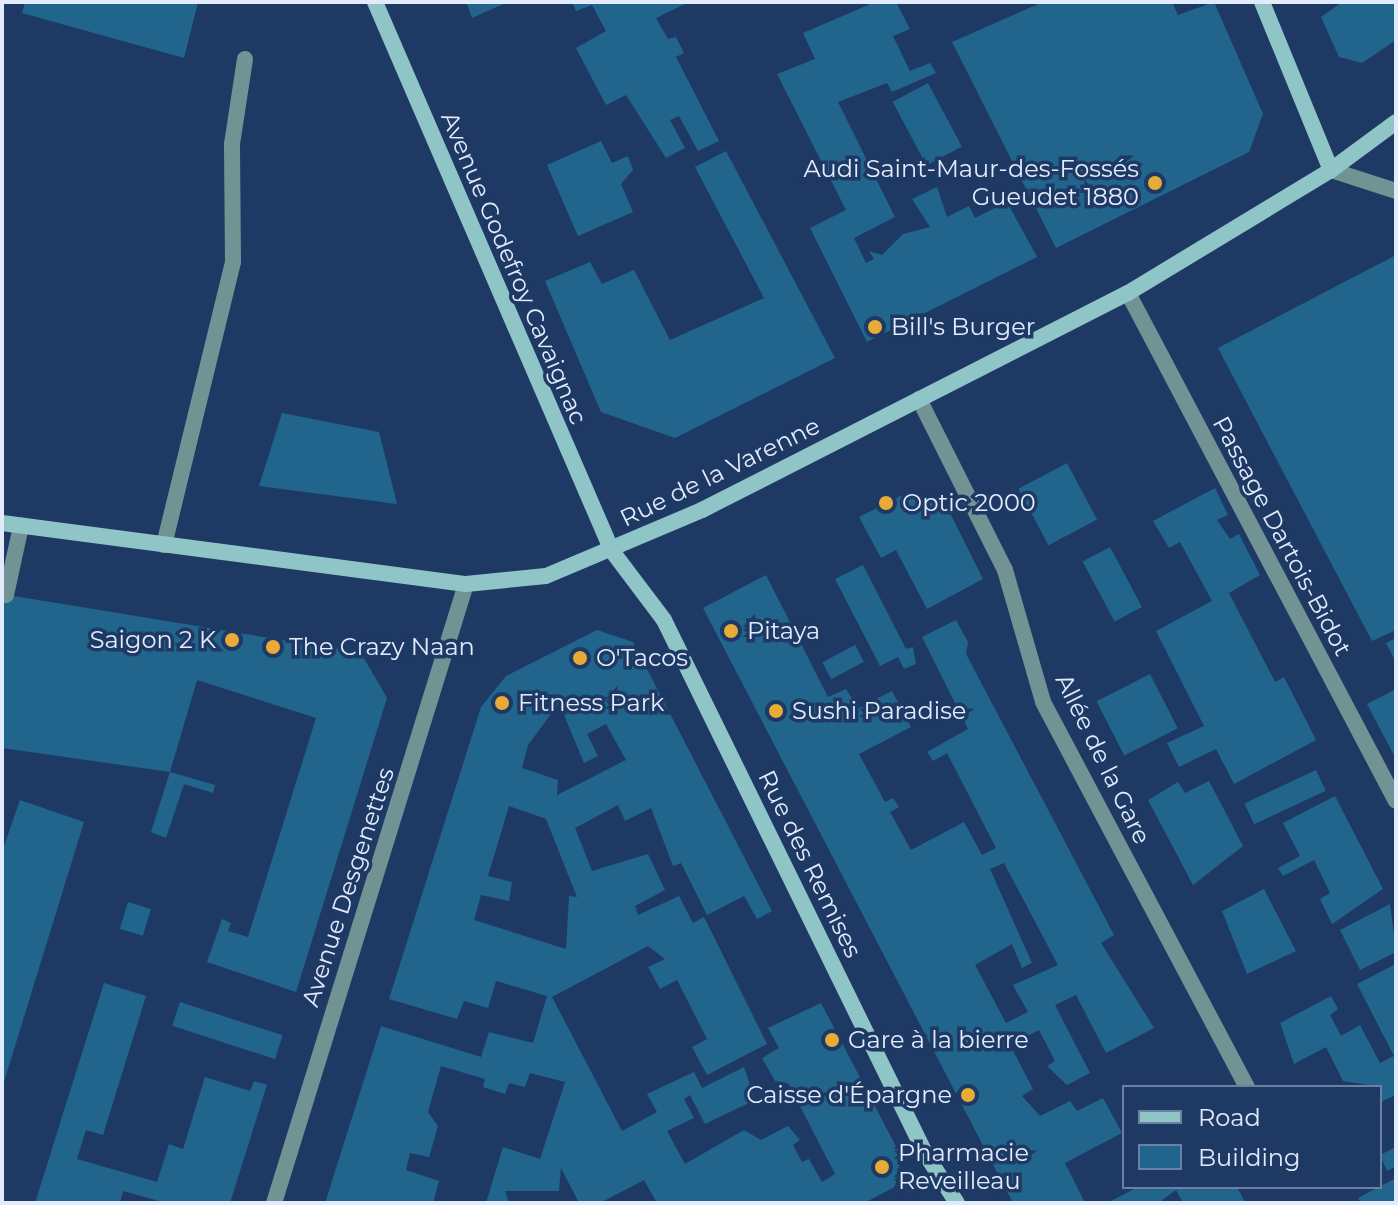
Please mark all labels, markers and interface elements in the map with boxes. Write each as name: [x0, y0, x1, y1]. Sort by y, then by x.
street label: Avenue Godefroy Cavaignac: [435, 107, 593, 429]
place label: Audi Saint-Maur-des-Fossés Gueudet 1880: [804, 155, 1139, 211]
marker: Audi Saint-Maur-des-Fossés Gueudet 1880: [1146, 174, 1164, 192]
place label: Bill's Burger: [891, 313, 1035, 341]
marker: Bill's Burger: [866, 318, 884, 336]
street label: Rue de la Varenne: [615, 411, 825, 533]
street label: Passage Dartois-Bidot: [1207, 411, 1357, 661]
place label: Optic 2000: [902, 489, 1036, 517]
marker: Optic 2000: [877, 494, 895, 512]
place label: Pitaya: [747, 617, 820, 645]
marker: Pitaya: [722, 622, 740, 640]
place label: Saigon 2 K: [90, 626, 216, 654]
marker: Saigon 2 K: [223, 631, 241, 649]
place label: The Crazy Naan: [289, 633, 475, 661]
marker: The Crazy Naan: [264, 638, 282, 656]
place label: O'Tacos: [596, 644, 688, 672]
marker: O'Tacos: [571, 649, 589, 667]
street label: Allée de la Gare: [1049, 669, 1157, 849]
place label: Fitness Park: [518, 689, 664, 717]
marker: Fitness Park: [493, 694, 511, 712]
place label: Sushi Paradise: [792, 697, 966, 725]
marker: Sushi Paradise: [767, 702, 785, 720]
street label: Avenue Desgenettes: [296, 764, 400, 1010]
street label: Rue des Remises: [752, 766, 868, 962]
place label: Gare à la bierre: [848, 1026, 1029, 1054]
marker: Gare à la bierre: [823, 1031, 841, 1049]
place label: Caisse d'Épargne: [746, 1081, 952, 1109]
legend: [1122, 1085, 1382, 1189]
marker: Caisse d'Épargne: [959, 1086, 977, 1104]
text: Road: [1198, 1103, 1261, 1132]
place label: Pharmacie Reveilleau: [898, 1139, 1029, 1195]
text: Building: [1198, 1143, 1301, 1172]
marker: Pharmacie Reveilleau: [873, 1158, 891, 1176]

